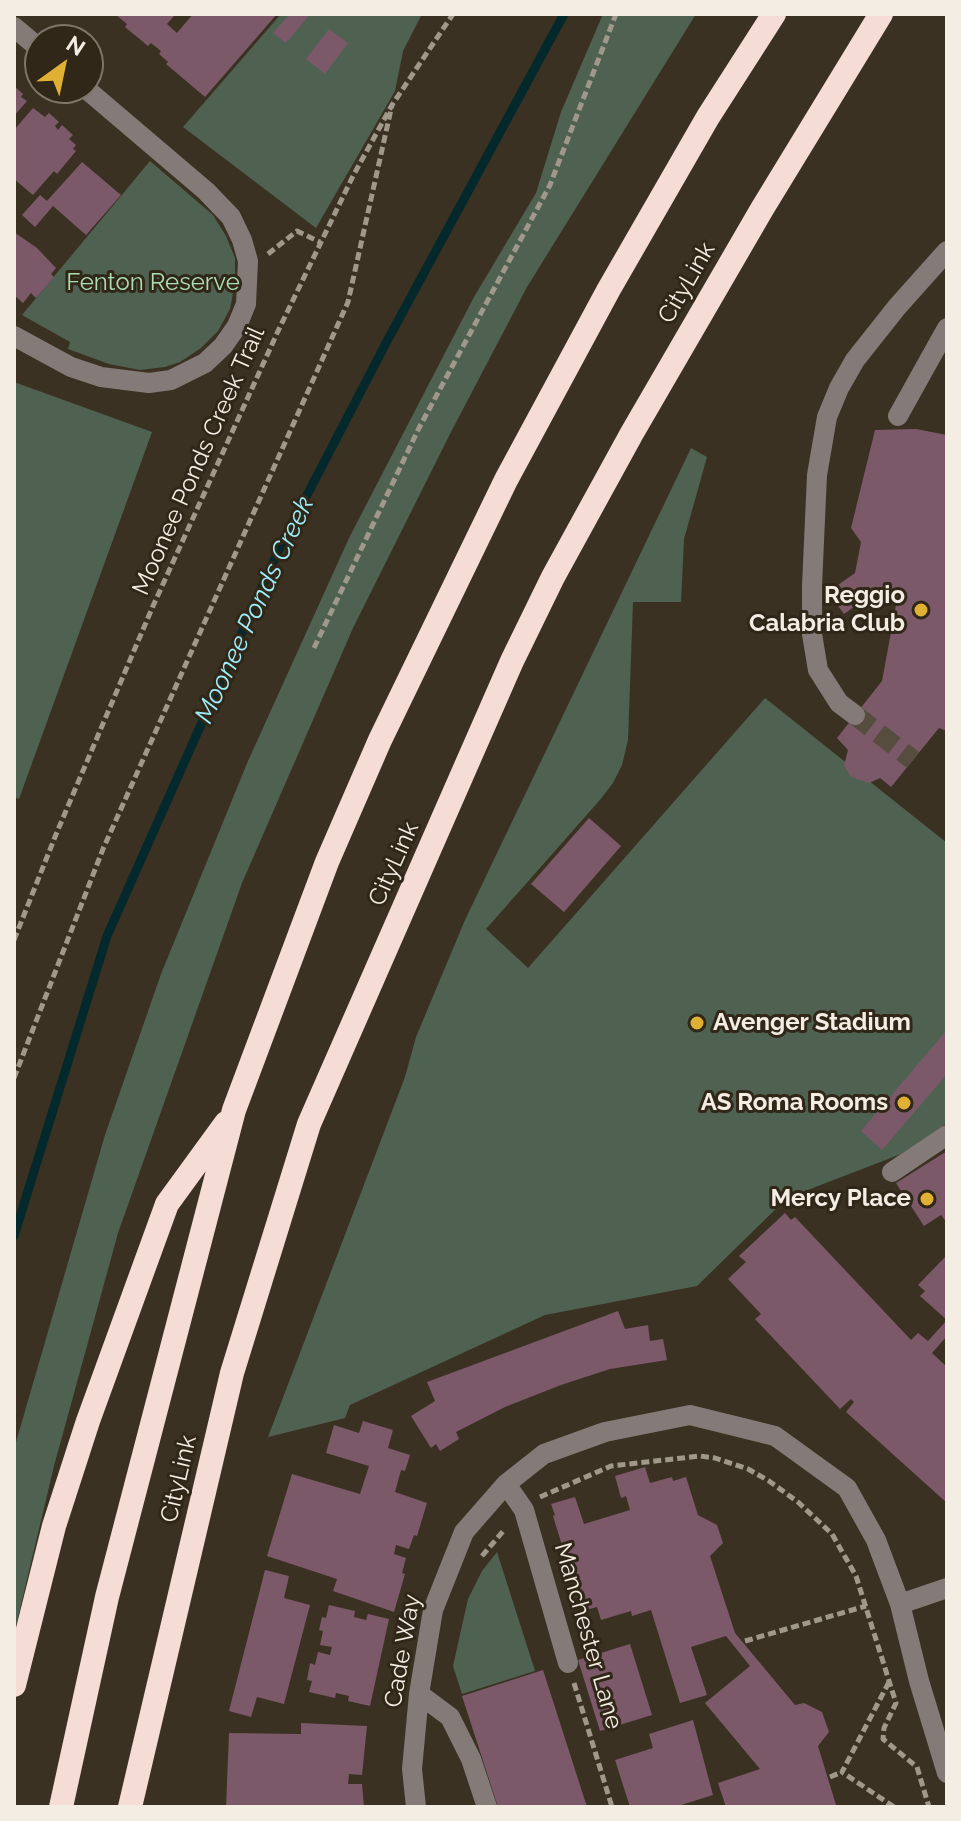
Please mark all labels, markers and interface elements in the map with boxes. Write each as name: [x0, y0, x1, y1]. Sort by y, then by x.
north arrow: [24, 24, 104, 104]
text: N: [62, 30, 90, 61]
street label: CityLink: [652, 237, 722, 329]
park label: Fenton Reserve: [66, 269, 240, 297]
street label: Moonee Ponds Creek Trail: [127, 322, 271, 600]
water label: Moonee Ponds Creek: [189, 492, 321, 728]
place label: Reggio Calabria Club: [749, 582, 905, 638]
marker: Reggio Calabria Club: [912, 601, 930, 619]
street label: CityLink: [363, 818, 425, 910]
place label: Avenger Stadium: [713, 1009, 911, 1037]
marker: Avenger Stadium: [688, 1014, 706, 1032]
place label: AS Roma Rooms: [701, 1089, 888, 1117]
marker: AS Roma Rooms: [895, 1094, 913, 1112]
place label: Mercy Place: [771, 1185, 911, 1213]
marker: Mercy Place: [918, 1190, 936, 1208]
street label: CityLink: [155, 1433, 203, 1525]
street label: Manchester Lane: [548, 1540, 628, 1732]
street label: Cade Way: [379, 1592, 427, 1710]

